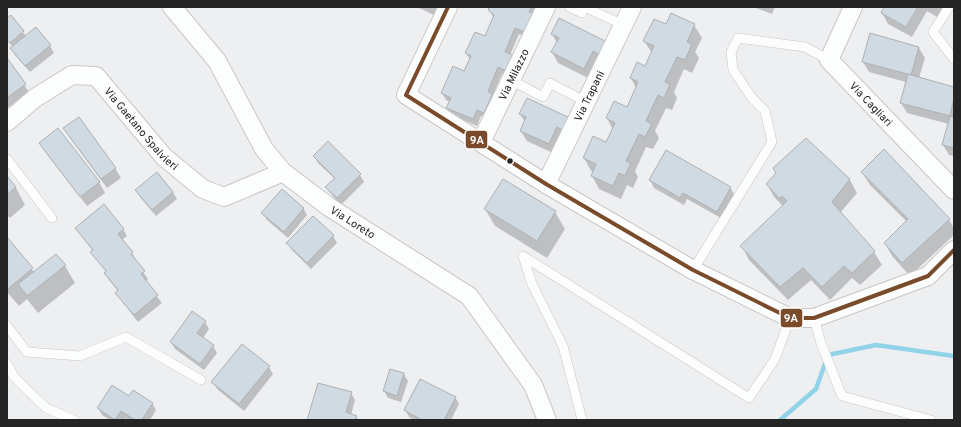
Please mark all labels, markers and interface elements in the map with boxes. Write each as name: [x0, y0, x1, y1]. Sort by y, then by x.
street label: Via Milazzo: [496, 47, 533, 103]
street label: Via Trapani: [571, 69, 608, 124]
street label: Via Cagliari: [846, 79, 895, 130]
street label: Via Gaetano Spalvieri: [101, 85, 181, 174]
line badge: 9A: [465, 130, 488, 149]
text: 9A: [470, 134, 484, 148]
unlabelled marker: [505, 156, 515, 166]
street label: Via Loreto: [327, 204, 377, 243]
line badge: 9A: [780, 308, 803, 328]
text: 9A: [784, 312, 798, 326]

